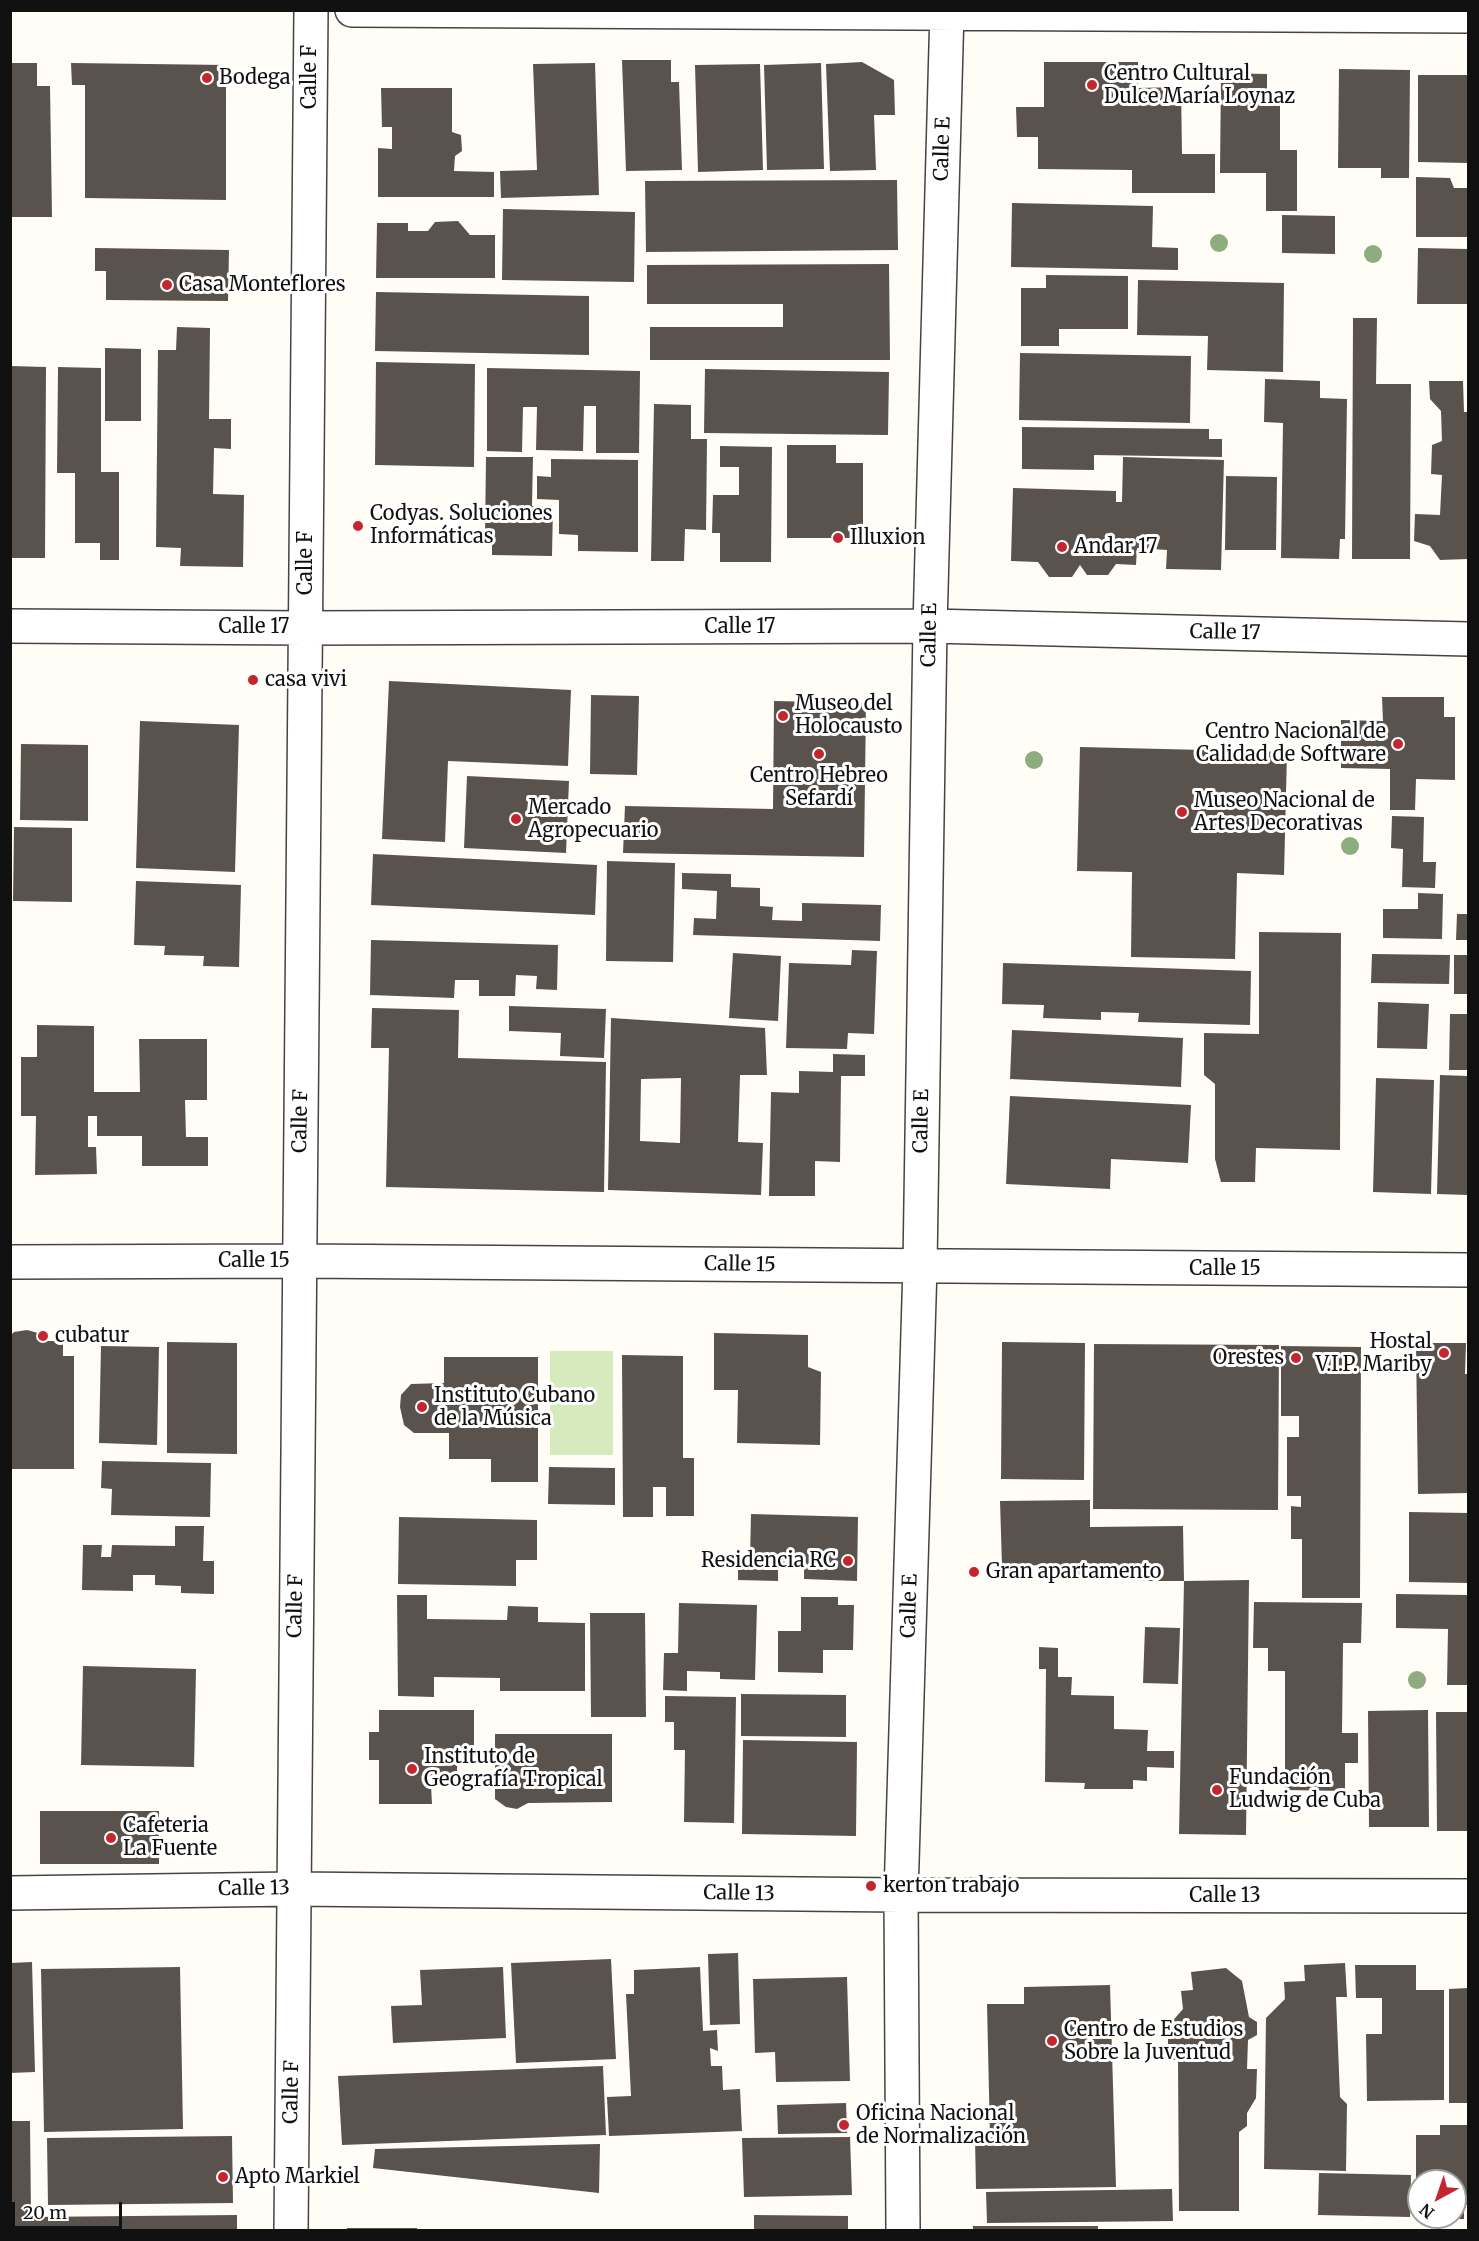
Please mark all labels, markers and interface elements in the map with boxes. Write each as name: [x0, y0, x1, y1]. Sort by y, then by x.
street label: Calle F: [298, 45, 322, 109]
place label: Centro Cultural Dulce María Loynaz: [1104, 62, 1295, 109]
place label: Bodega: [219, 66, 291, 90]
marker: Bodega: [200, 71, 214, 85]
marker: Centro Cultural Dulce María Loynaz: [1085, 78, 1099, 92]
street label: Calle E: [930, 116, 956, 182]
place label: Casa Monteflores: [179, 273, 346, 297]
marker: Casa Monteflores: [160, 278, 174, 292]
place label: Codyas. Soluciones Informáticas: [370, 502, 553, 549]
marker: Codyas. Soluciones Informáticas: [351, 519, 365, 533]
place label: Illuxion: [850, 526, 925, 550]
street label: Calle F: [294, 531, 318, 595]
marker: Illuxion: [831, 531, 845, 545]
place label: Andar 17: [1074, 535, 1157, 559]
marker: Andar 17: [1055, 540, 1069, 554]
street label: Calle E: [917, 603, 943, 667]
street label: Calle 17: [219, 615, 289, 639]
street label: Calle 17: [705, 615, 775, 639]
street label: Calle 17: [1189, 620, 1261, 646]
place label: casa vivi: [265, 668, 347, 692]
marker: casa vivi: [246, 673, 260, 687]
place label: Museo del Holocausto: [795, 692, 902, 739]
marker: Museo del Holocausto: [776, 709, 790, 723]
place label: Centro Nacional de Calidad de Software: [1196, 720, 1386, 767]
marker: Centro Nacional de Calidad de Software: [1391, 737, 1405, 751]
marker: Centro Hebreo Sefardí: [812, 747, 826, 761]
place label: Centro Hebreo Sefardí: [750, 764, 888, 811]
place label: Museo Nacional de Artes Decorativas: [1194, 789, 1375, 836]
place label: Mercado Agropecuario: [528, 796, 658, 843]
marker: Museo Nacional de Artes Decorativas: [1175, 805, 1189, 819]
marker: Mercado Agropecuario: [509, 812, 523, 826]
street label: Calle F: [288, 1089, 314, 1153]
street label: Calle E: [909, 1089, 935, 1153]
street label: Calle 15: [218, 1249, 290, 1273]
street label: Calle 15: [704, 1252, 776, 1278]
street label: Calle 15: [1189, 1257, 1261, 1281]
place label: cubatur: [55, 1324, 129, 1348]
marker: cubatur: [36, 1329, 50, 1343]
place label: Hostal V.I.P. Mariby: [1316, 1330, 1432, 1377]
place label: Orestes: [1213, 1346, 1284, 1370]
marker: Hostal V.I.P. Mariby: [1437, 1346, 1451, 1360]
marker: Orestes: [1289, 1351, 1303, 1365]
place label: Instituto Cubano de la Música: [434, 1384, 595, 1431]
marker: Instituto Cubano de la Música: [415, 1400, 429, 1414]
place label: Residencia RC: [701, 1549, 836, 1573]
marker: Residencia RC: [841, 1554, 855, 1568]
place label: Gran apartamento: [986, 1560, 1161, 1584]
marker: Gran apartamento: [967, 1565, 981, 1579]
street label: Calle E: [897, 1573, 923, 1639]
street label: Calle F: [283, 1574, 309, 1638]
place label: Instituto de Geografía Tropical: [424, 1745, 603, 1792]
marker: Instituto de Geografía Tropical: [405, 1762, 419, 1776]
place label: Fundación Ludwig de Cuba: [1229, 1766, 1381, 1813]
marker: Fundación Ludwig de Cuba: [1210, 1783, 1224, 1797]
place label: Cafeteria La Fuente: [123, 1814, 217, 1861]
marker: Cafeteria La Fuente: [104, 1831, 118, 1845]
place label: kerton trabajo: [883, 1874, 1019, 1898]
street label: Calle 13: [218, 1876, 290, 1902]
marker: kerton trabajo: [864, 1879, 878, 1893]
street label: Calle 13: [703, 1881, 775, 1907]
street label: Calle 13: [1189, 1884, 1261, 1908]
place label: Centro de Estudios Sobre la Juventud: [1064, 2018, 1243, 2065]
marker: Centro de Estudios Sobre la Juventud: [1045, 2034, 1059, 2048]
street label: Calle F: [279, 2060, 305, 2124]
place label: Oficina Nacional de Normalización: [856, 2102, 1026, 2149]
marker: Oficina Nacional de Normalización: [837, 2118, 851, 2132]
place label: Apto Markiel: [235, 2165, 360, 2189]
north arrow: [1407, 2169, 1467, 2229]
marker: Apto Markiel: [216, 2170, 230, 2184]
scale bar: [15, 2190, 124, 2228]
text: N: [1415, 2200, 1438, 2223]
text: 20 m: [23, 2201, 67, 2224]

